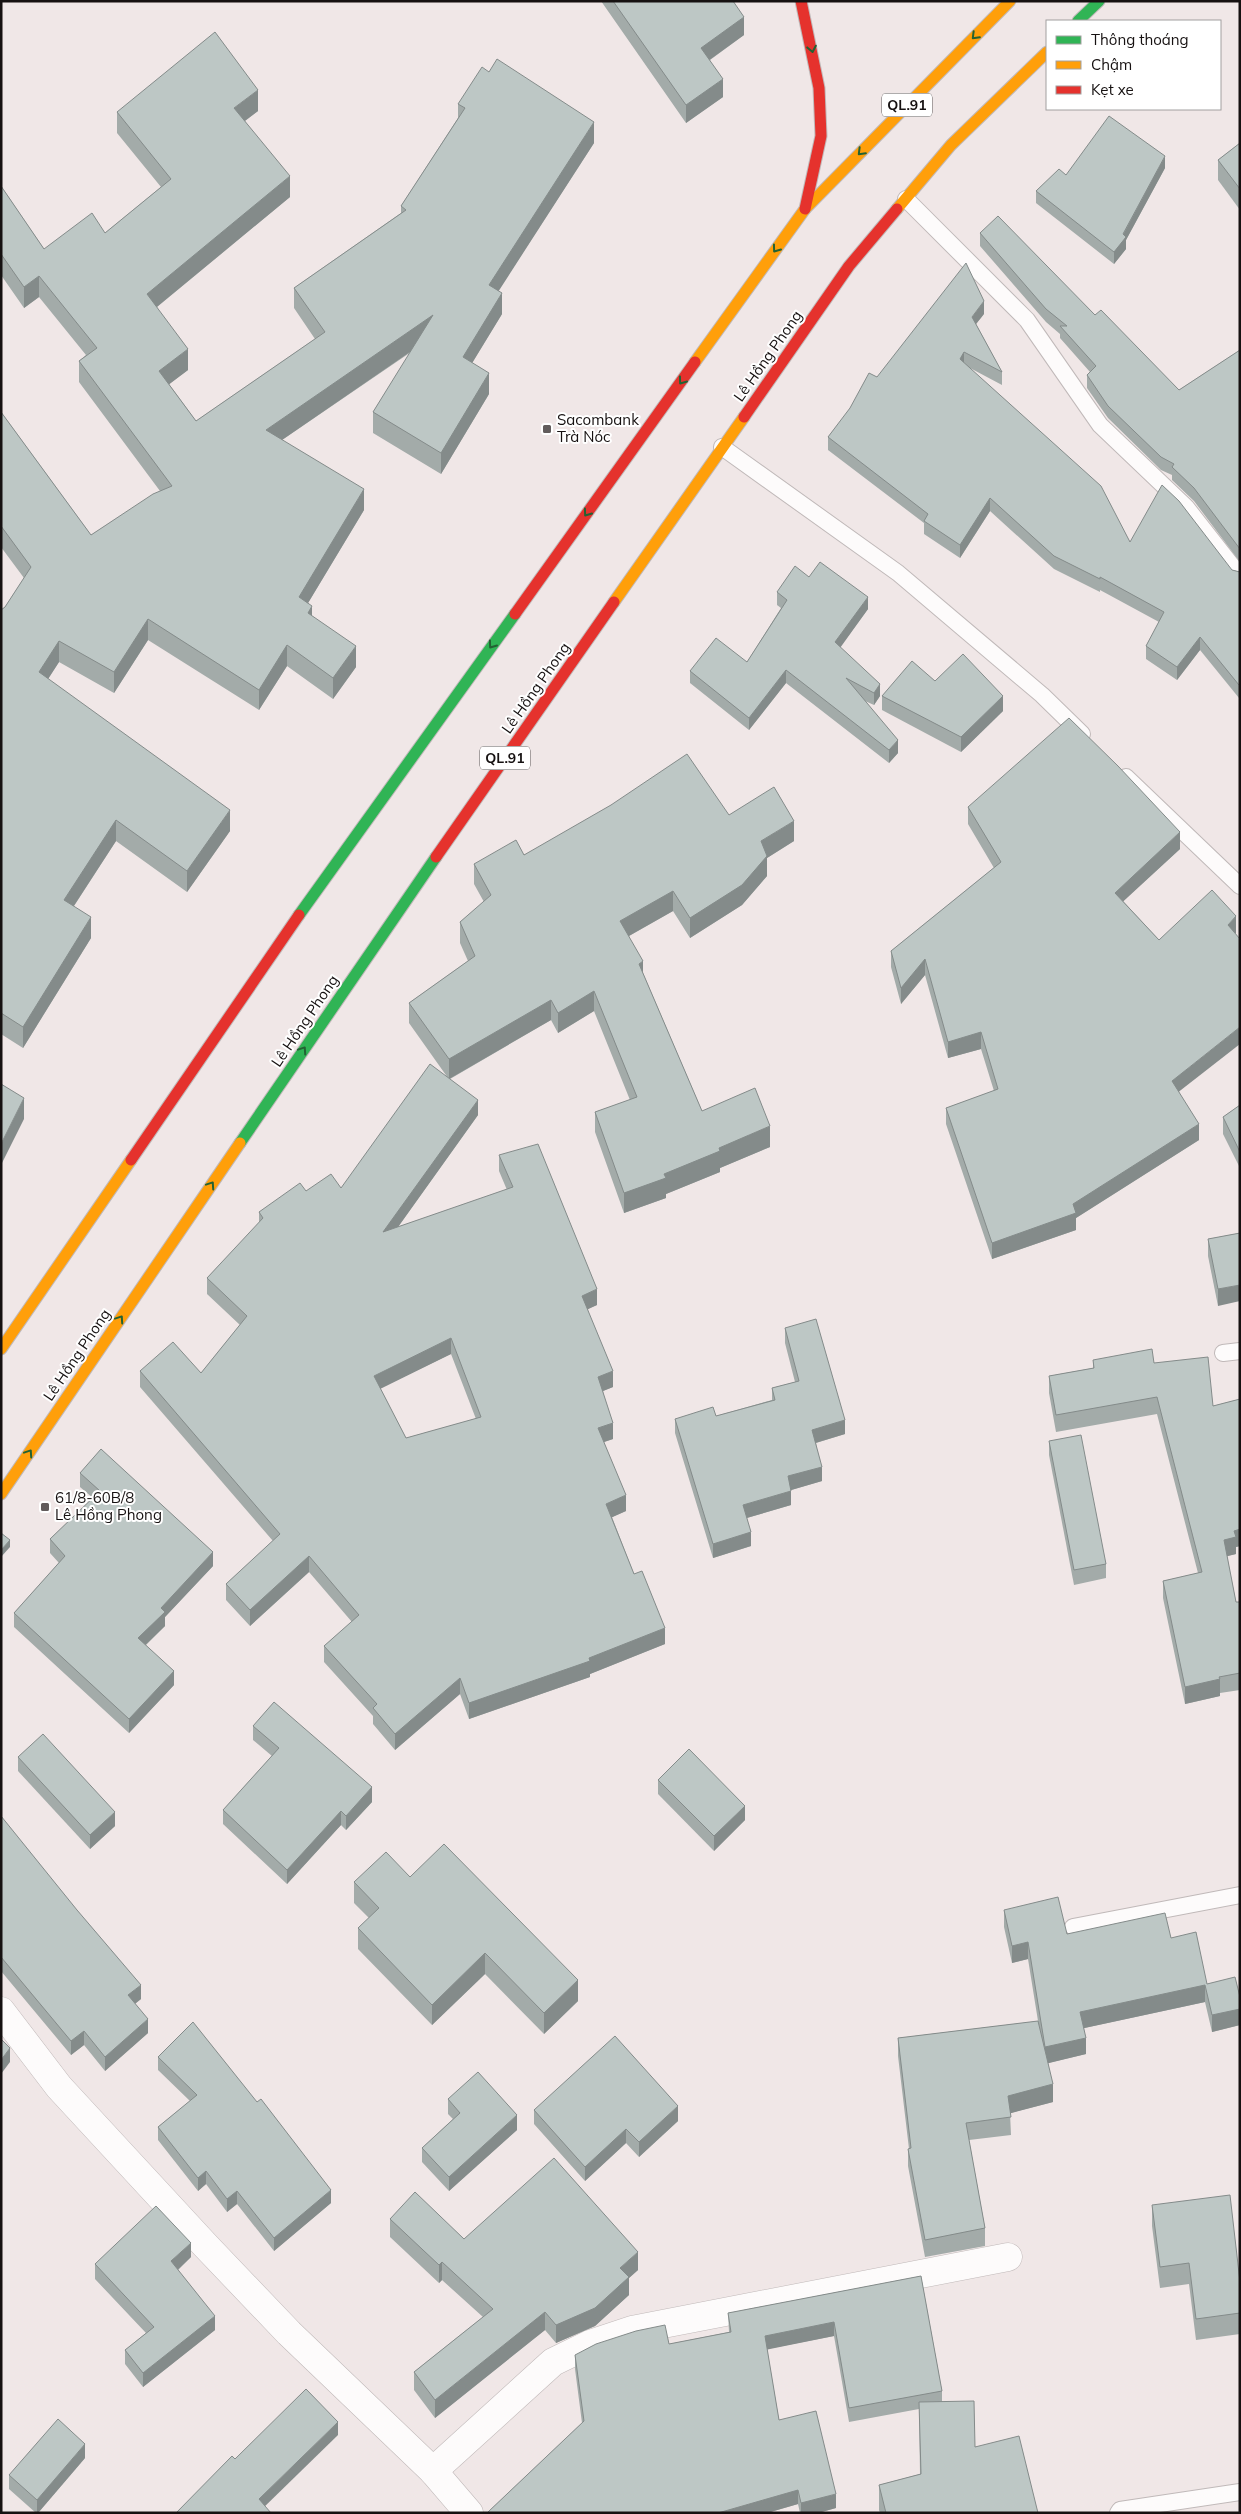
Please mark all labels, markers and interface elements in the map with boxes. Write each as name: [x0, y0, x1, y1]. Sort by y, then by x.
legend: [1046, 20, 1221, 110]
one-way arrow: [972, 30, 981, 39]
text: Thông thoáng: [1091, 30, 1189, 49]
one-way arrow: [806, 44, 817, 53]
text: Chậm: [1091, 55, 1132, 74]
text: Kẹt xe: [1091, 80, 1134, 99]
road number: QL.91: [882, 94, 932, 116]
one-way arrow: [858, 146, 867, 155]
one-way arrow: [773, 243, 782, 253]
street label: Lê Hồng Phong: [729, 306, 806, 405]
one-way arrow: [679, 375, 687, 384]
place label: Sacombank Trà Nóc: [557, 410, 639, 446]
marker: Sacombank Trà Nóc: [541, 423, 553, 435]
one-way arrow: [584, 507, 593, 517]
street label: Lê Hồng Phong: [497, 638, 574, 737]
one-way arrow: [490, 639, 498, 648]
road number: QL.91: [480, 746, 530, 770]
street label: Lê Hồng Phong: [267, 971, 342, 1070]
one-way arrow: [297, 1047, 306, 1056]
one-way arrow: [205, 1181, 215, 1190]
street label: Lê Hồng Phong: [39, 1305, 114, 1404]
one-way arrow: [114, 1315, 123, 1325]
one-way arrow: [23, 1450, 32, 1459]
place label: 61/8-60B/8 Lê Hồng Phong: [55, 1488, 162, 1524]
marker: 61/8-60B/8 Lê Hồng Phong: [39, 1501, 51, 1513]

